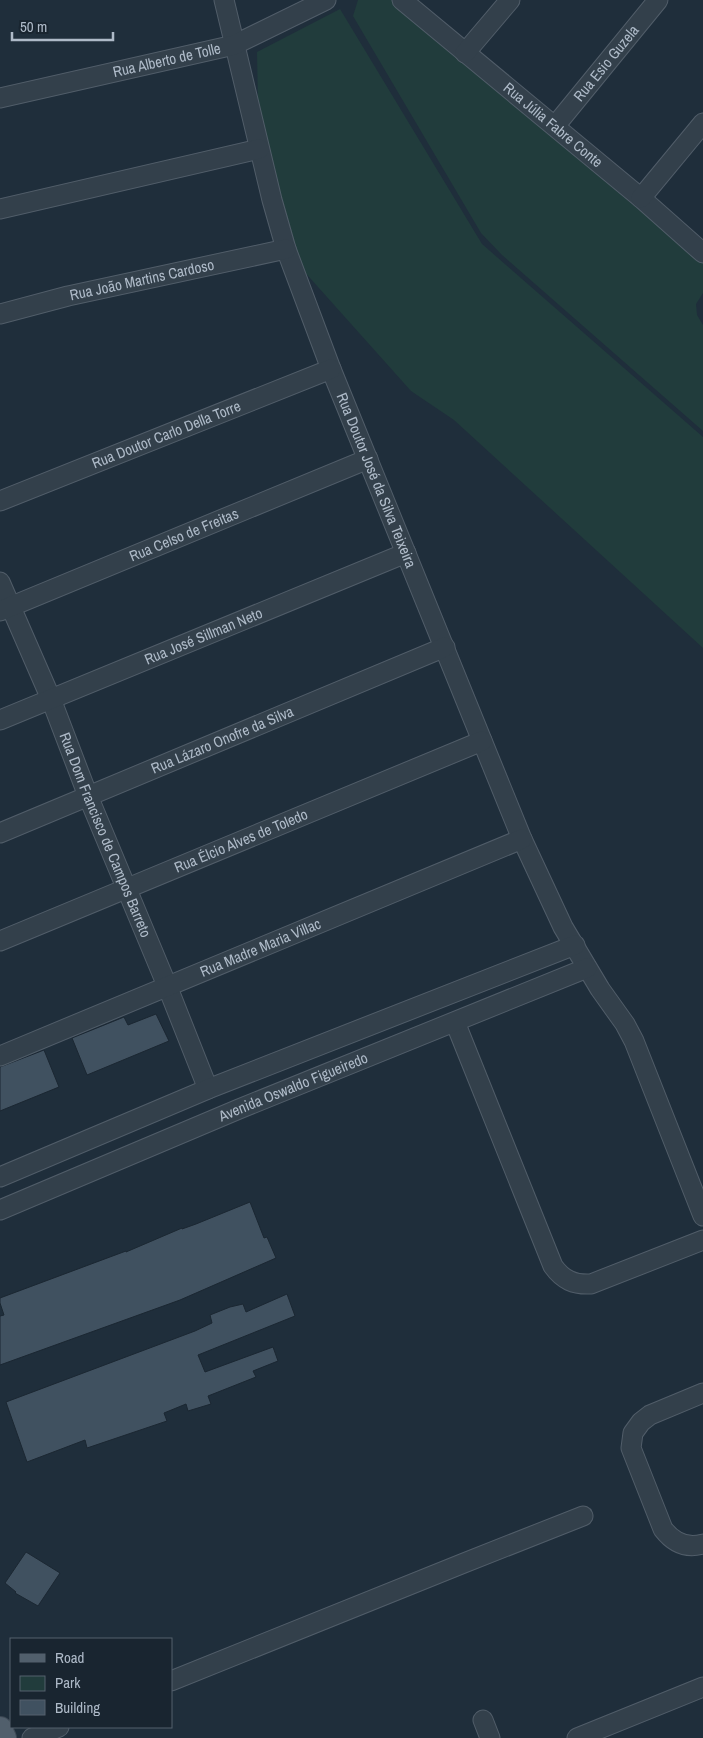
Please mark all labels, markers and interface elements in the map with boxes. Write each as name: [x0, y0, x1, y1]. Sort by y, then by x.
scale bar: [12, 10, 114, 42]
text: 50 m: [20, 16, 47, 37]
street label: Rua Esio Guzela: [568, 20, 644, 106]
street label: Rua Alberto de Tolle: [111, 37, 223, 82]
street label: Rua Júlia Fabre Conte: [499, 77, 608, 172]
street label: Rua João Martins Cardoso: [68, 254, 216, 305]
street label: Rua Doutor José da Silva Teixeira: [332, 389, 422, 571]
street label: Rua Doutor Carlo Della Torre: [89, 395, 244, 473]
street label: Rua Celso de Freitas: [126, 503, 241, 566]
street label: Rua José Sillman Neto: [141, 602, 266, 670]
street label: Rua Lázaro Onofre da Silva: [148, 700, 297, 779]
street label: Rua Dom Francisco de Campos Barreto: [55, 729, 157, 941]
street label: Rua Élcio Alves de Toledo: [171, 803, 311, 878]
street label: Rua Madre Maria Villac: [197, 913, 324, 982]
street label: Avenida Oswaldo Figueiredo: [214, 1047, 371, 1127]
legend: [10, 1638, 172, 1728]
text: Road: [55, 1647, 84, 1668]
text: Park: [55, 1672, 81, 1693]
text: Building: [55, 1697, 100, 1718]

